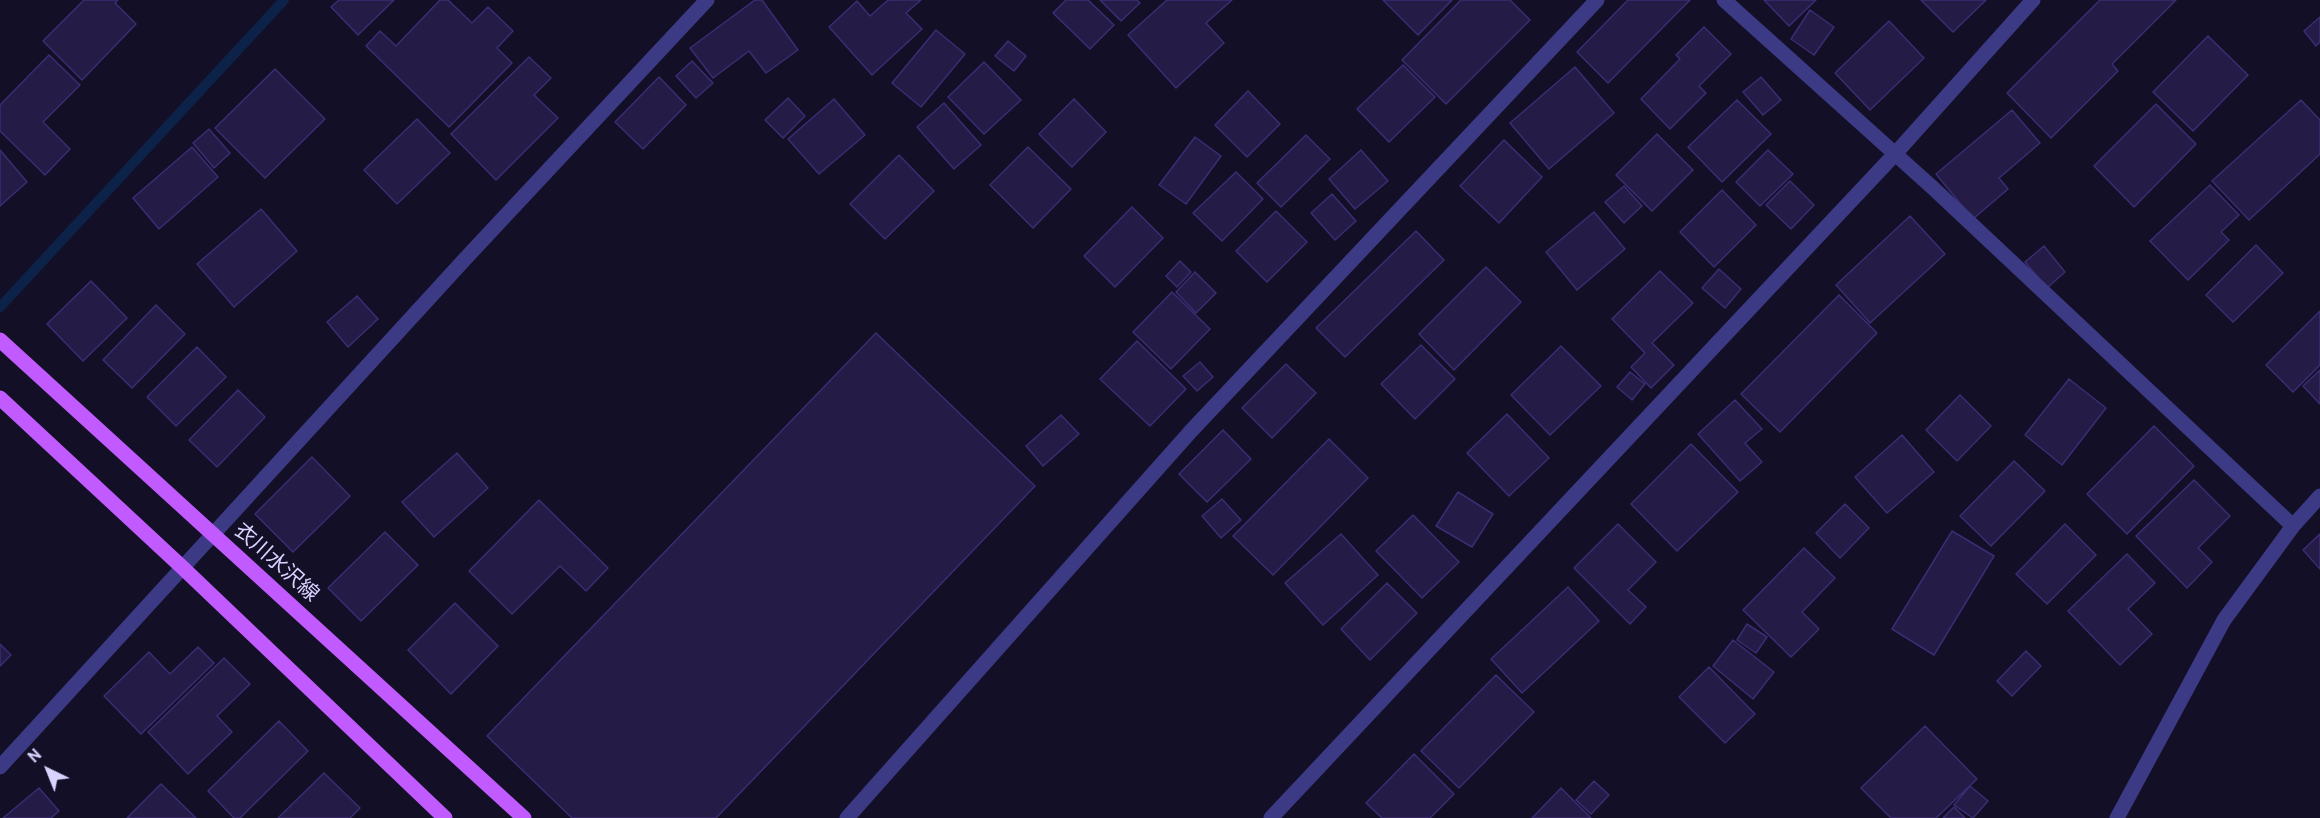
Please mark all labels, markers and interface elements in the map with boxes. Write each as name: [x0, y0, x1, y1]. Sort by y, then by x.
street label: 衣川水沢線: [228, 520, 322, 608]
north arrow: [18, 740, 78, 800]
text: N: [25, 746, 47, 768]

